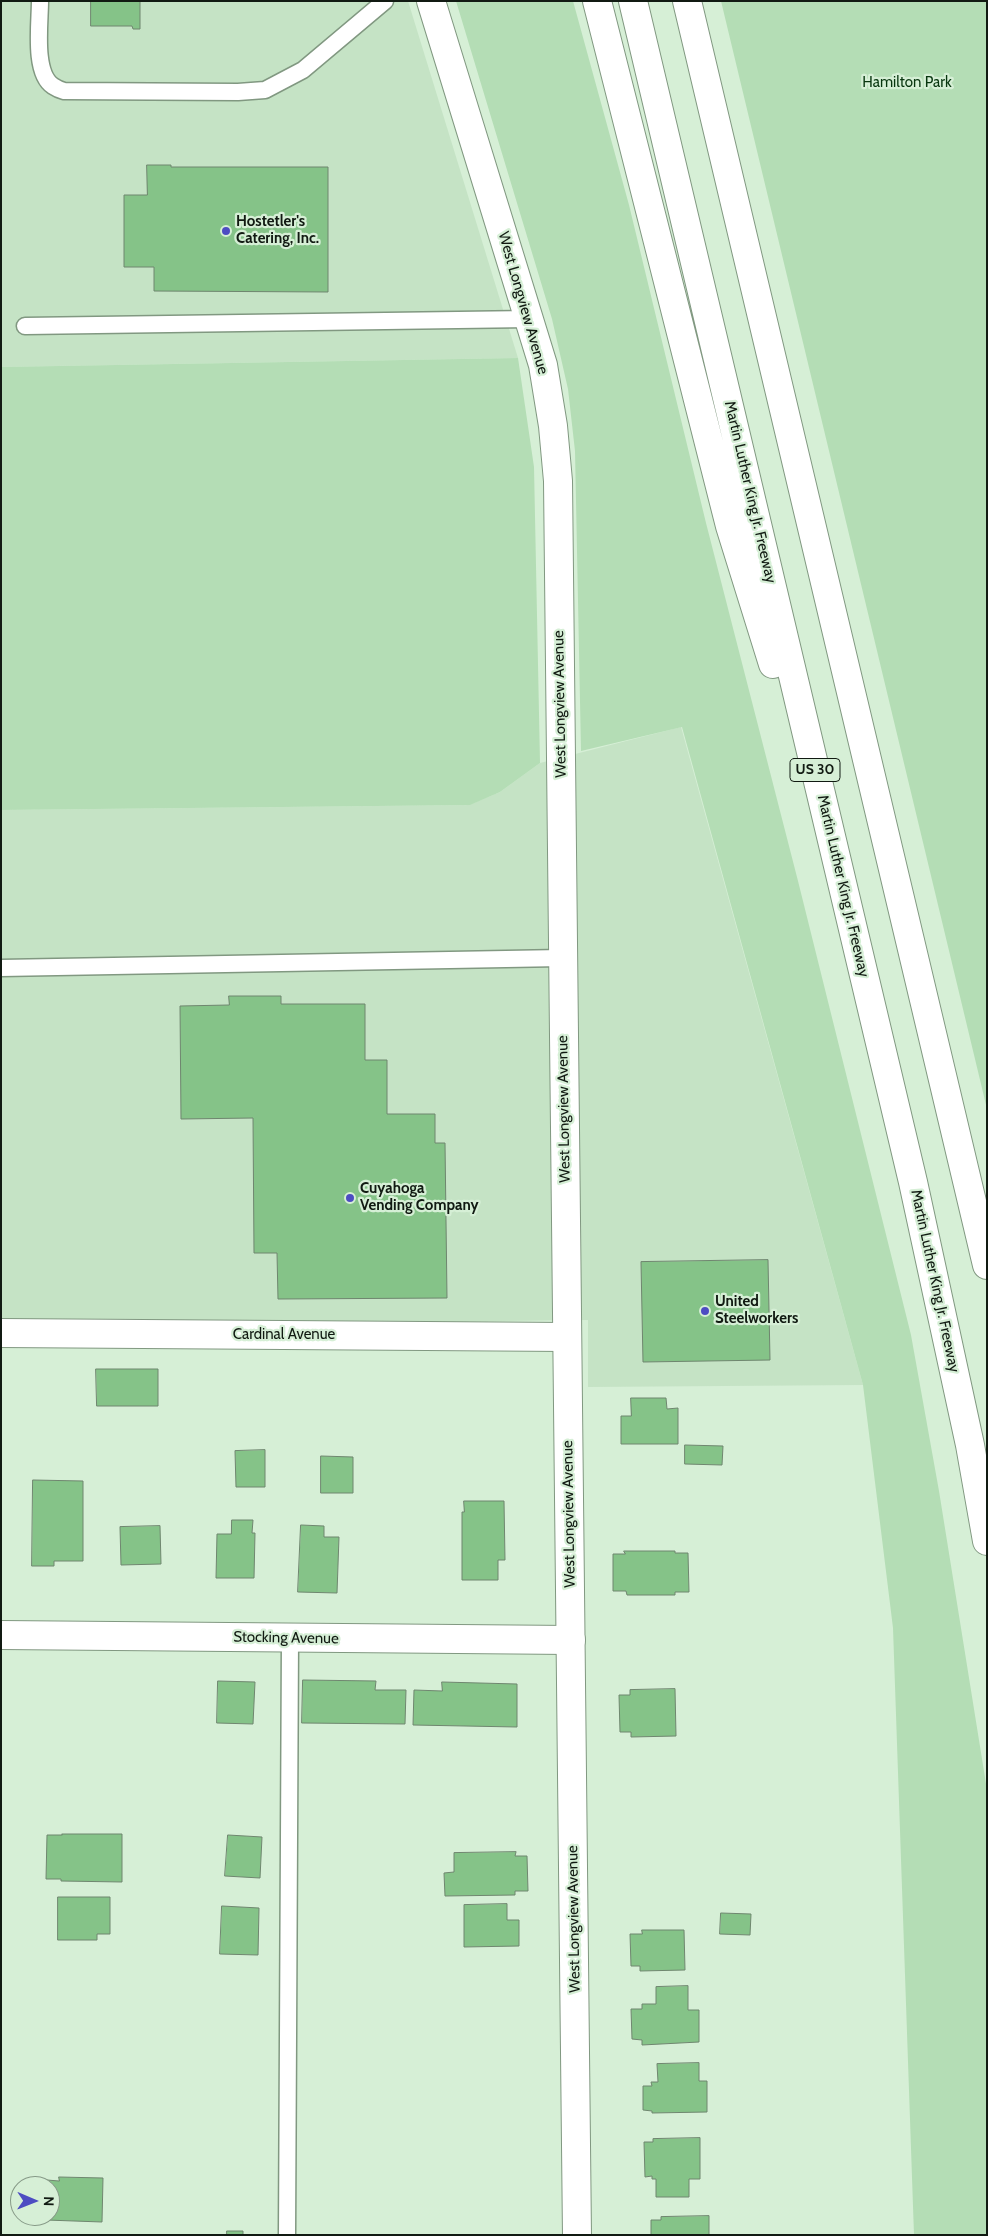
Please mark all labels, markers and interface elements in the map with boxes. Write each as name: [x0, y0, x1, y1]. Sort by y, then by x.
park label: Hamilton Park: [862, 74, 952, 92]
place label: Hostetler's Catering, Inc.: [236, 213, 319, 248]
marker: Hostetler's Catering, Inc.: [220, 225, 232, 237]
street label: West Longview Avenue: [494, 230, 552, 376]
street label: Martin Luther King Jr. Freeway: [720, 399, 780, 585]
street label: West Longview Avenue: [550, 630, 570, 778]
road number: US 30: [790, 758, 840, 782]
street label: Martin Luther King Jr. Freeway: [813, 793, 873, 979]
street label: West Longview Avenue: [554, 1035, 574, 1183]
place label: Cuyahoga Vending Company: [360, 1180, 479, 1215]
street label: Martin Luther King Jr. Freeway: [907, 1188, 963, 1374]
marker: Cuyahoga Vending Company: [344, 1192, 356, 1204]
place label: United Steelworkers: [715, 1293, 798, 1328]
marker: United Steelworkers: [699, 1305, 711, 1317]
street label: Cardinal Avenue: [233, 1326, 335, 1344]
street label: West Longview Avenue: [559, 1440, 579, 1588]
street label: Stocking Avenue: [233, 1628, 339, 1648]
street label: West Longview Avenue: [564, 1845, 584, 1993]
north arrow: [10, 2176, 60, 2226]
text: N: [40, 2196, 58, 2206]

